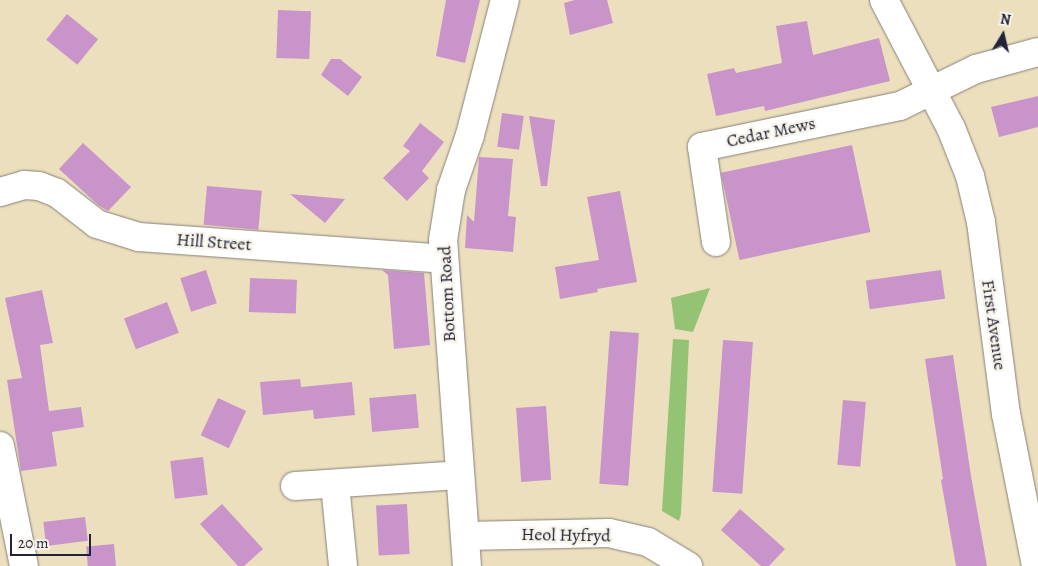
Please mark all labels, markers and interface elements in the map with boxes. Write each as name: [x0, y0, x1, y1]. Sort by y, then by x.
north arrow: [978, 10, 1028, 60]
text: N: [999, 10, 1012, 30]
street label: Cedar Mews: [725, 112, 817, 152]
street label: Hill Street: [176, 229, 252, 255]
street label: Bottom Road: [434, 245, 460, 343]
street label: First Avenue: [977, 278, 1011, 372]
street label: Heol Hyfryd: [521, 523, 611, 547]
scale bar: [12, 524, 94, 556]
text: 20 m: [18, 533, 49, 553]

